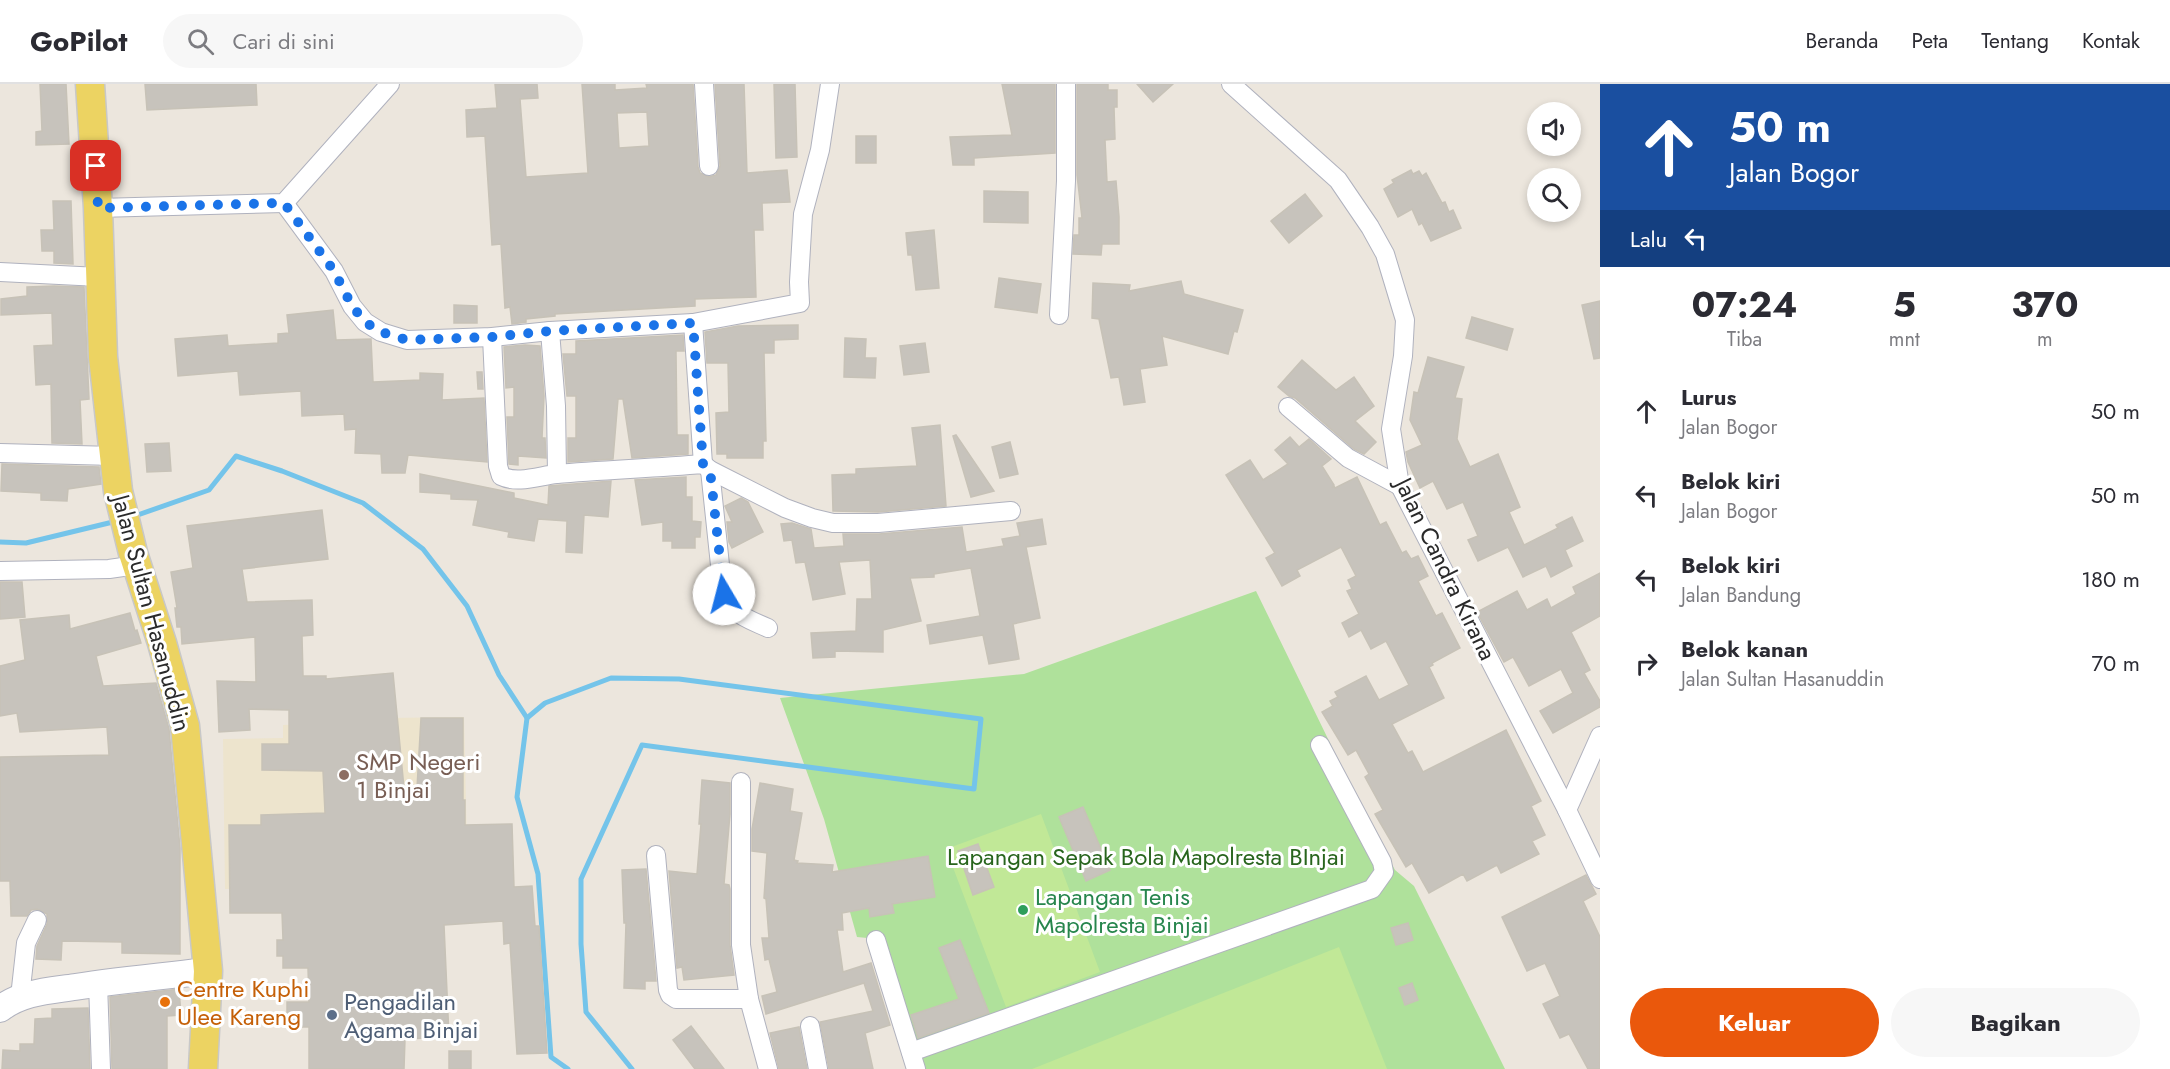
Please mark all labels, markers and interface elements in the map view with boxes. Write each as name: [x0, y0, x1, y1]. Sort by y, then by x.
search box: [163, 14, 583, 68]
text: GoPilot: [30, 21, 127, 62]
icon: search: [184, 25, 217, 58]
text: Cari di sini: [232, 25, 335, 57]
text: Beranda: [1805, 26, 1878, 56]
text: Peta: [1911, 26, 1948, 56]
text: Tentang: [1981, 26, 2049, 56]
text: Kontak: [2082, 26, 2140, 56]
text: 50 m: [1729, 97, 1831, 158]
map controls: [1527, 102, 1581, 222]
button: sound: [1527, 102, 1581, 156]
icon: ahead: [1630, 108, 1708, 186]
pin: [70, 140, 121, 191]
icon: arrive: [79, 149, 112, 182]
text: Jalan Bogor: [1729, 153, 1859, 192]
button: search: [1527, 168, 1581, 222]
icon: left: [1679, 222, 1712, 255]
text: Lalu: [1630, 223, 1667, 255]
text: 07:24: [1691, 278, 1797, 330]
text: 5: [1893, 278, 1916, 330]
text: 370: [2011, 278, 2079, 330]
text: Tiba: [1727, 325, 1762, 354]
text: mnt: [1889, 325, 1920, 354]
text: m: [2037, 325, 2053, 354]
text: Lurus: [1681, 381, 1737, 413]
icon: ahead: [1630, 395, 1663, 428]
text: 50 m: [2091, 395, 2140, 427]
text: Jalan Bogor: [1681, 413, 1777, 442]
text: Belok kiri: [1681, 465, 1780, 497]
street label: Jalan Candra Kirana: [1385, 469, 1505, 666]
icon: left: [1630, 479, 1663, 512]
text: 50 m: [2091, 479, 2140, 511]
street label: Jalan Sultan Hasanuddin: [103, 488, 200, 735]
text: Jalan Bogor: [1681, 497, 1777, 526]
text: Belok kiri: [1681, 549, 1780, 581]
position arrow: [692, 562, 756, 626]
icon: left: [1630, 563, 1663, 596]
text: 180 m: [2081, 563, 2140, 595]
text: Jalan Bandung: [1681, 581, 1801, 610]
text: Belok kanan: [1681, 633, 1808, 665]
icon: right: [1630, 647, 1663, 680]
text: 70 m: [2091, 647, 2140, 679]
text: Jalan Sultan Hasanuddin: [1681, 665, 1884, 694]
place label: SMP Negeri 1 Binjai: [356, 744, 480, 807]
marker: SMP Negeri 1 Binjai: [337, 768, 351, 782]
park label: Lapangan Sepak Bola Mapolresta BInjai: [947, 839, 1345, 874]
place label: Lapangan Tenis Mapolresta Binjai: [1035, 879, 1209, 942]
marker: Lapangan Tenis Mapolresta Binjai: [1016, 903, 1030, 917]
place label: Centre Kuphi Ulee Kareng: [177, 971, 310, 1034]
place label: Pengadilan Agama Binjai: [344, 984, 479, 1047]
button: Keluar: [1630, 988, 1879, 1057]
button: Bagikan: [1891, 988, 2140, 1057]
marker: Centre Kuphi Ulee Kareng: [158, 995, 172, 1009]
marker: Pengadilan Agama Binjai: [325, 1008, 339, 1022]

